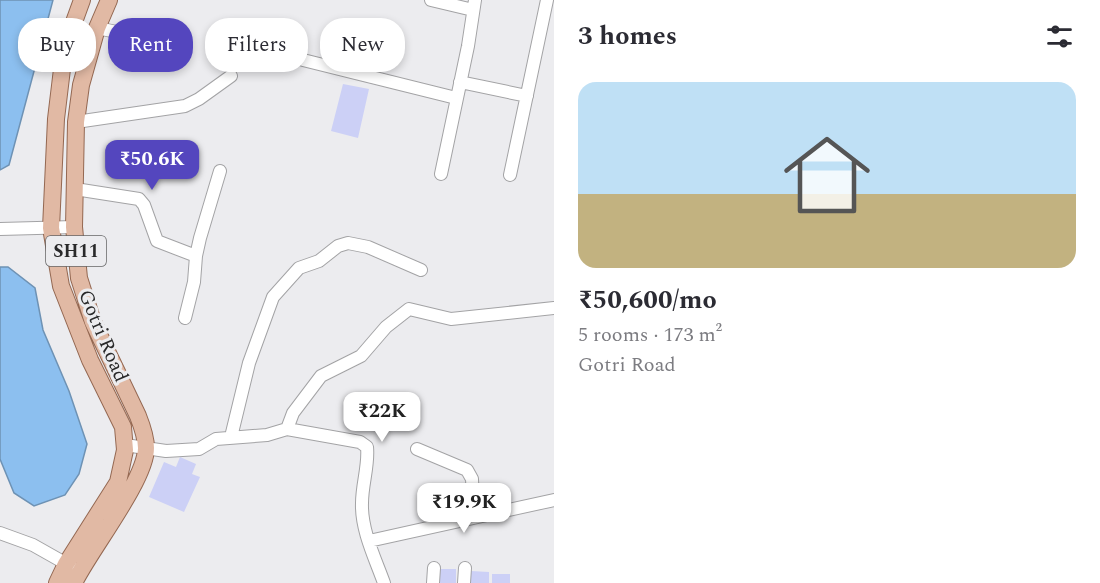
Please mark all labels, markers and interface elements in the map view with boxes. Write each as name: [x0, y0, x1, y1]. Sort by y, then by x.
text: 3 homes: [578, 16, 677, 56]
chip: Buy: [18, 18, 96, 72]
chip: Rent: [108, 18, 193, 72]
chip: Filters: [205, 18, 308, 72]
chip: New: [320, 18, 405, 72]
icon: filters: [1043, 20, 1076, 53]
icon: home: [773, 121, 881, 229]
pin: ₹50.6K: [103, 140, 201, 191]
text: ₹50.6K: [119, 144, 185, 174]
road number: SH11: [46, 236, 106, 266]
text: ₹50,600/mo: [578, 280, 717, 320]
street label: Gotri Road: [70, 285, 136, 387]
text: 5 rooms · 173 m²: [578, 320, 722, 350]
text: Gotri Road: [578, 350, 676, 380]
pin: ₹22K: [346, 392, 418, 443]
text: ₹22K: [357, 396, 407, 426]
pin: ₹19.9K: [415, 483, 513, 534]
text: ₹19.9K: [431, 487, 497, 517]

